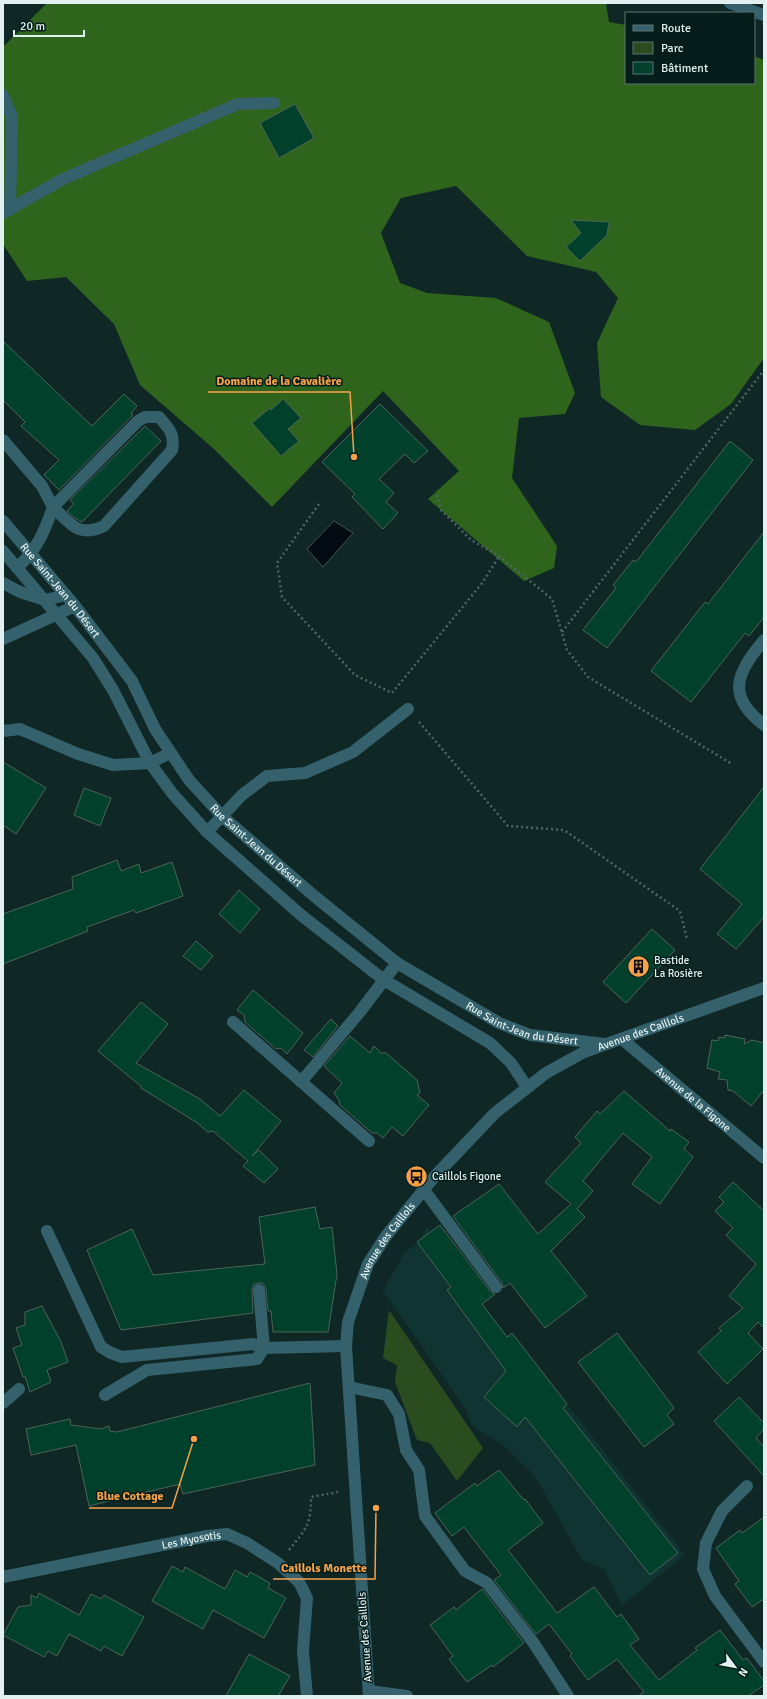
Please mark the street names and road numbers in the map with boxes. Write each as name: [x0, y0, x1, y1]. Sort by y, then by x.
street label: Rue Saint-Jean du Désert: [18, 540, 103, 640]
street label: Rue Saint-Jean du Désert: [208, 801, 305, 889]
street label: Rue Saint-Jean du Désert: [464, 999, 579, 1047]
street label: Avenue des Caillols: [595, 1011, 685, 1053]
street label: Avenue de la Figone: [653, 1064, 734, 1134]
street label: Avenue des Caillols: [357, 1199, 418, 1281]
street label: Les Myosotis: [161, 1528, 222, 1551]
street label: Avenue des Caillols: [355, 1591, 375, 1683]

